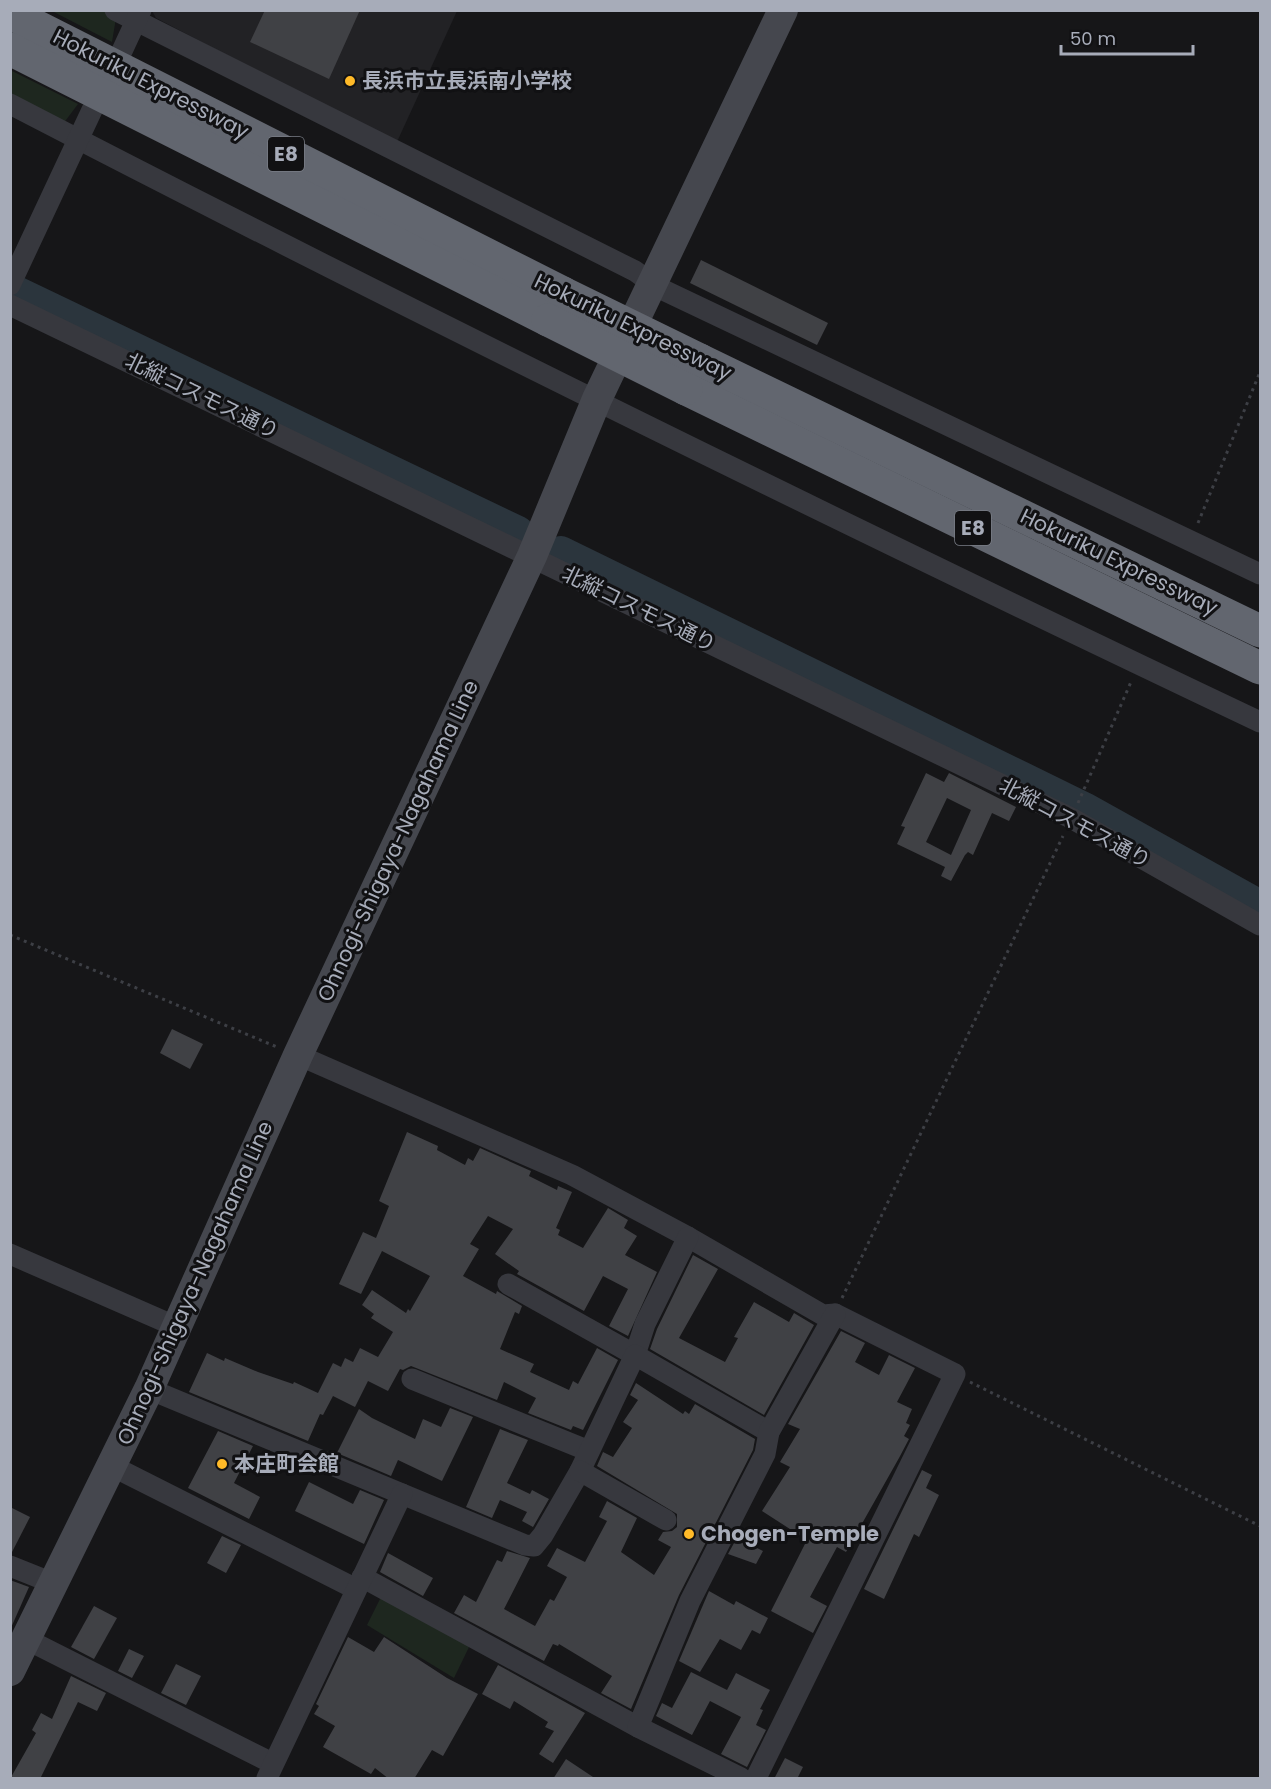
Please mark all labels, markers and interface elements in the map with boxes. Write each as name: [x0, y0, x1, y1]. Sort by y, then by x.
scale bar: [1061, 18, 1193, 56]
street label: Hokuriku Expressway: [48, 22, 254, 146]
text: 50 m: [1070, 26, 1116, 51]
place label: 長浜市立長浜南小学校: [362, 66, 572, 95]
marker: 長浜市立長浜南小学校: [343, 74, 357, 88]
road number: E8: [268, 137, 304, 171]
street label: Hokuriku Expressway: [530, 266, 737, 387]
street label: 北縦コスモス通り: [120, 346, 284, 445]
street label: Hokuriku Expressway: [1016, 501, 1223, 622]
road number: E8: [955, 511, 991, 545]
street label: 北縦コスモス通り: [557, 559, 721, 658]
street label: Ohnogi-Shigaya-Nagahama Line: [310, 675, 485, 1006]
street label: 北縦コスモス通り: [994, 770, 1156, 875]
street label: Ohnogi-Shigaya-Nagahama Line: [110, 1116, 279, 1449]
place label: 本庄町会館: [234, 1449, 339, 1478]
marker: 本庄町会館: [215, 1457, 229, 1471]
place label: Chogen-Temple: [701, 1519, 879, 1548]
marker: Chogen-Temple: [682, 1527, 696, 1541]

